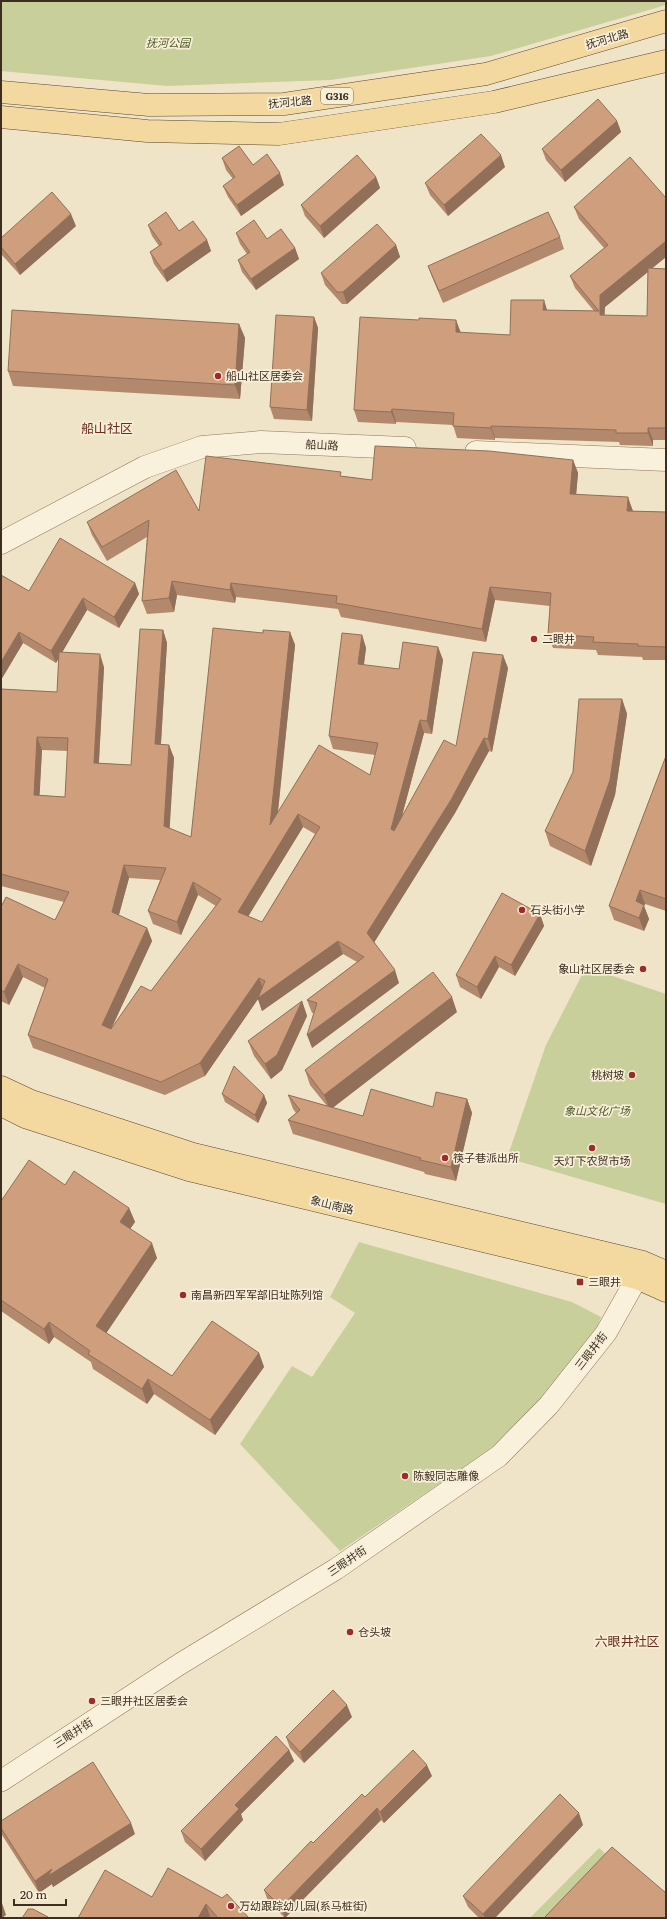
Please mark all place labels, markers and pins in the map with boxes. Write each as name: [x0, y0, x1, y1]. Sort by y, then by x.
place label: 船山社区居委会: [226, 367, 303, 383]
marker: 船山社区居委会: [213, 371, 223, 381]
place label: 二眼井: [542, 630, 575, 646]
marker: 二眼井: [529, 634, 539, 644]
place label: 石头街小学: [530, 901, 585, 917]
marker: 石头街小学: [517, 905, 527, 915]
place label: 象山社区居委会: [558, 960, 635, 976]
marker: 象山社区居委会: [638, 964, 648, 974]
place label: 桃树坡: [591, 1066, 624, 1082]
marker: 桃树坡: [627, 1070, 637, 1080]
marker: 天灯下农贸市场: [587, 1143, 597, 1153]
place label: 筷子巷派出所: [453, 1149, 519, 1165]
place label: 天灯下农贸市场: [554, 1152, 631, 1168]
marker: 筷子巷派出所: [440, 1153, 450, 1163]
place label: 三眼井: [588, 1273, 621, 1289]
marker: 三眼井: [575, 1277, 585, 1287]
place label: 南昌新四军军部旧址陈列馆: [191, 1286, 323, 1302]
marker: 南昌新四军军部旧址陈列馆: [178, 1290, 188, 1300]
place label: 陈毅同志雕像: [413, 1467, 479, 1483]
marker: 陈毅同志雕像: [400, 1471, 410, 1481]
place label: 仓头坡: [358, 1623, 391, 1639]
marker: 仓头坡: [345, 1627, 355, 1637]
place label: 三眼井社区居委会: [100, 1692, 188, 1708]
marker: 三眼井社区居委会: [87, 1696, 97, 1706]
place label: 万幼跟踪幼儿园(系马桩街): [239, 1897, 367, 1913]
marker: 万幼跟踪幼儿园(系马桩街): [226, 1901, 236, 1911]

